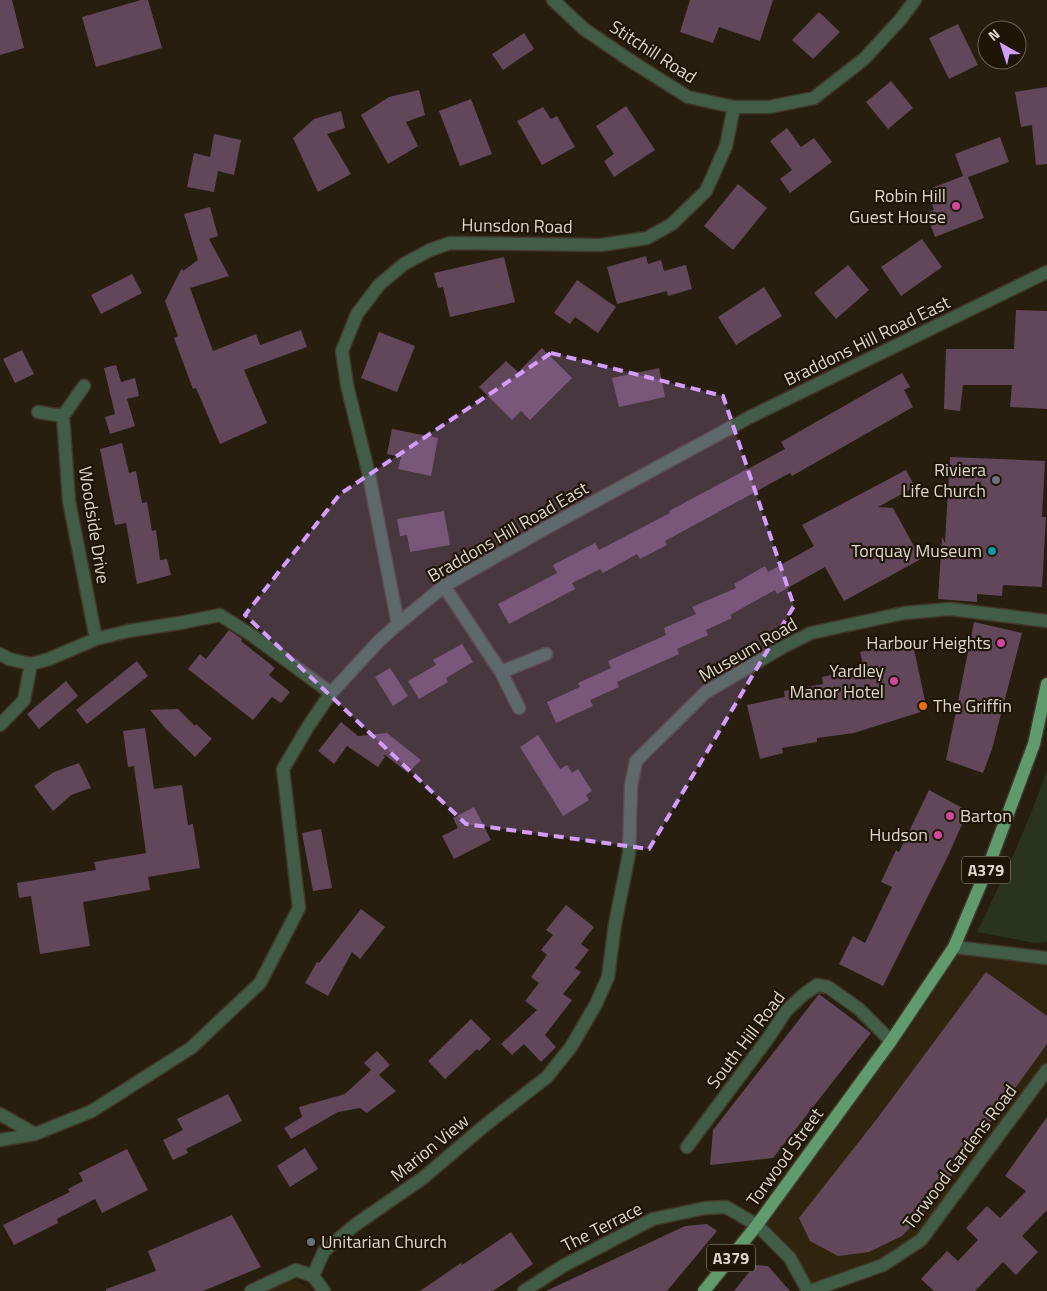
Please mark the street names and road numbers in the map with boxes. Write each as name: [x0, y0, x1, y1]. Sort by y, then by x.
street label: Stitchill Road: [604, 13, 702, 90]
street label: Hunsdon Road: [461, 211, 573, 240]
street label: Braddons Hill Road East: [779, 288, 955, 393]
street label: Woodside Drive: [72, 464, 117, 585]
street label: Braddons Hill Road East: [422, 474, 594, 589]
street label: Museum Road: [694, 610, 802, 689]
road number: A379: [962, 856, 1010, 884]
street label: South Hill Road: [700, 985, 791, 1094]
street label: Torwood Gardens Road: [896, 1079, 1023, 1235]
street label: Torwood Street: [740, 1101, 830, 1212]
street label: Marion View: [384, 1107, 475, 1188]
street label: The Terrace: [557, 1195, 647, 1258]
road number: A379: [707, 1244, 755, 1272]

